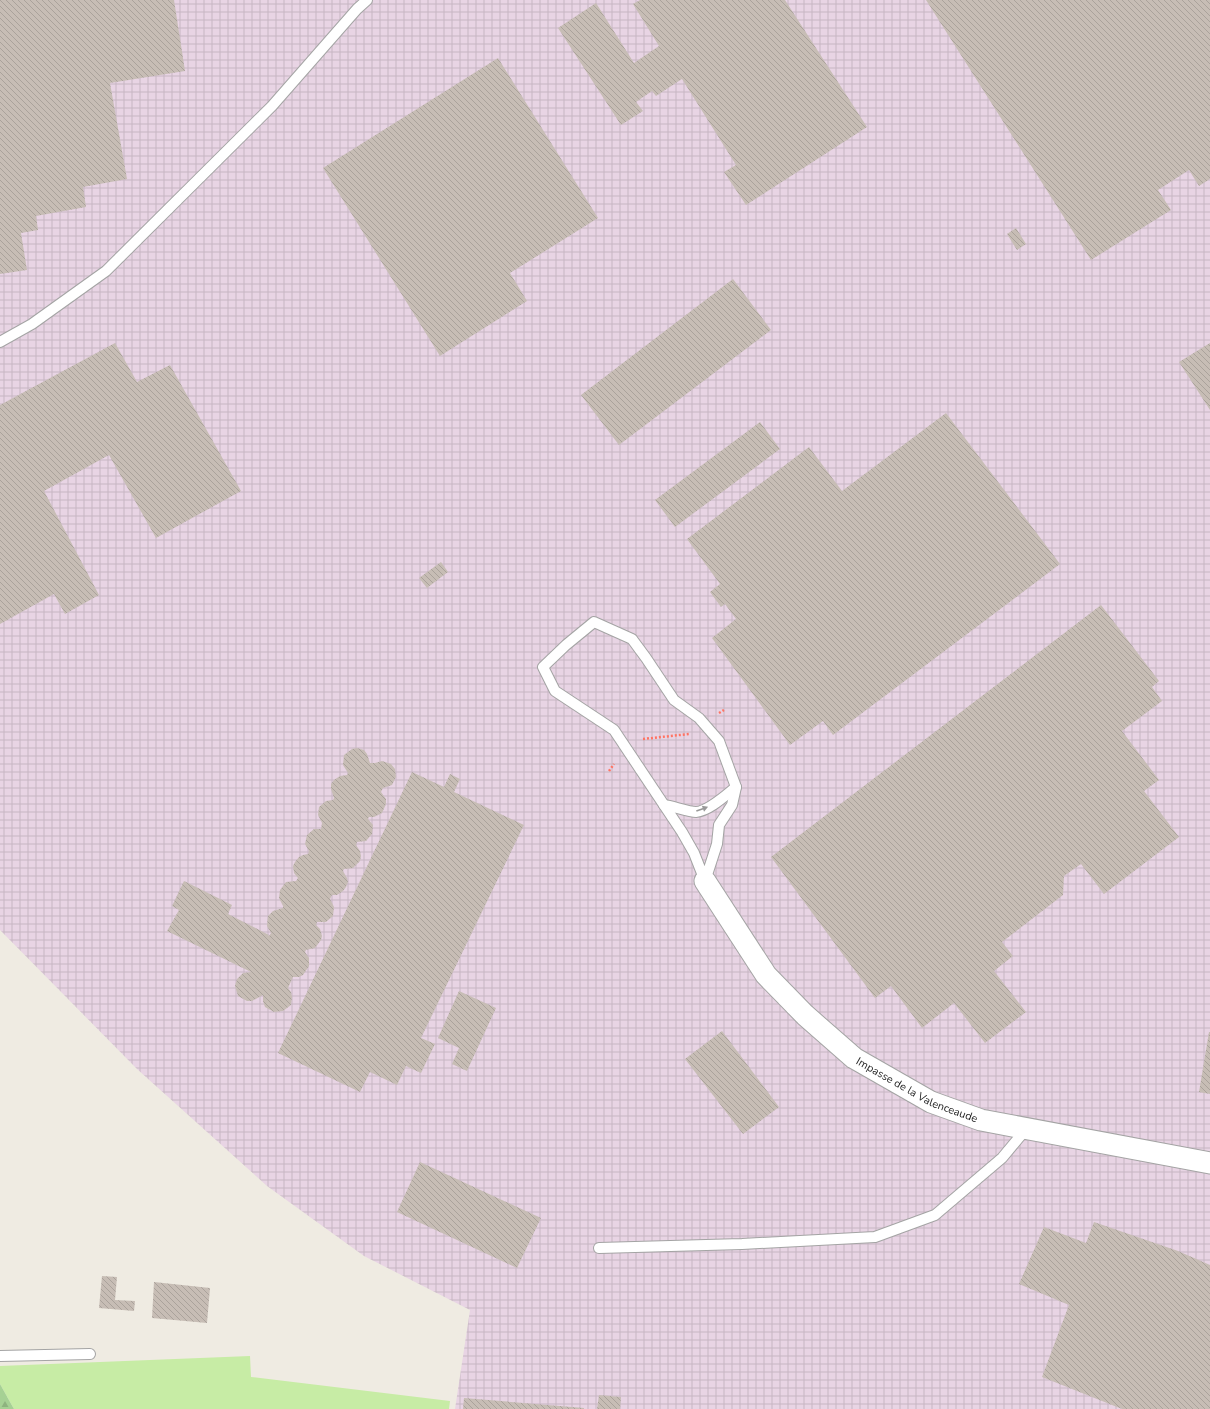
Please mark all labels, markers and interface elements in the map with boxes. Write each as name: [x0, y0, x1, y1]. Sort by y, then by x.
one-way arrow: [697, 806, 709, 812]
street label: Impasse de la Valenceaude: [854, 1053, 980, 1126]

